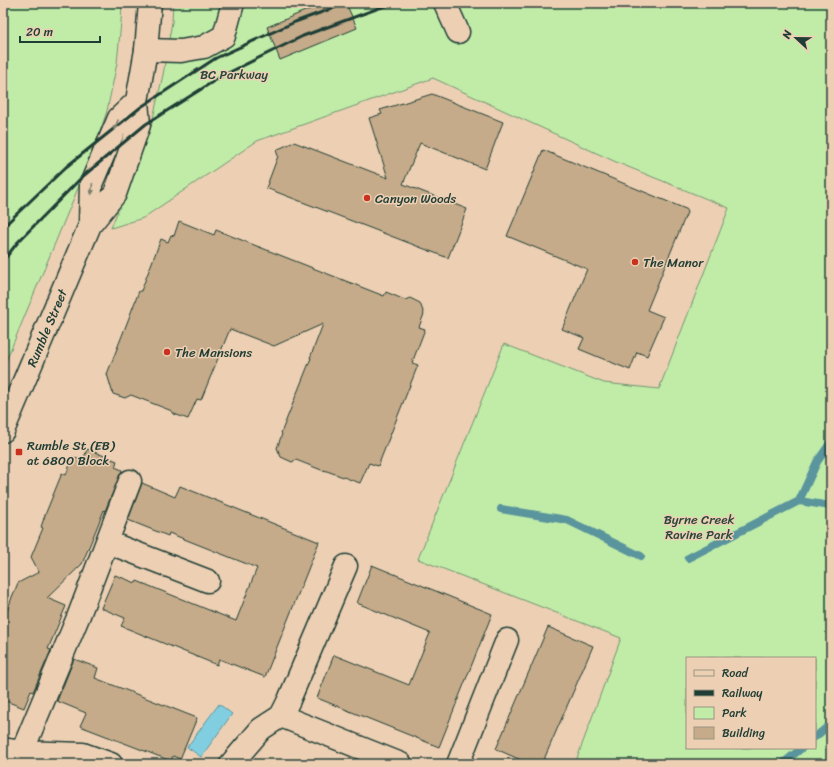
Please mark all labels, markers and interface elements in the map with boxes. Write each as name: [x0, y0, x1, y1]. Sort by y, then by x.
scale bar: [20, 18, 100, 44]
north arrow: [776, 18, 816, 58]
text: 20 m: [26, 21, 53, 43]
text: N: [777, 27, 798, 42]
park label: BC Parkway: [200, 63, 268, 86]
one-way arrow: [113, 120, 119, 131]
one-way arrow: [88, 183, 95, 195]
place label: Canyon Woods: [375, 187, 456, 210]
marker: Canyon Woods: [362, 193, 372, 203]
place label: The Manor: [643, 251, 704, 274]
marker: The Manor: [630, 257, 640, 267]
street label: Rumble Street: [20, 285, 74, 371]
place label: The Mansions: [175, 341, 252, 364]
marker: The Mansions: [162, 347, 172, 357]
place label: Rumble St (EB) at 6800 Block: [27, 434, 116, 472]
marker: Rumble St (EB) at 6800 Block: [14, 447, 24, 457]
park label: Byrne Creek Ravine Park: [664, 508, 734, 546]
legend: [686, 657, 816, 749]
text: Road: [722, 662, 749, 684]
text: Railway: [722, 682, 763, 704]
text: Park: [722, 702, 747, 724]
text: Building: [722, 722, 765, 744]

